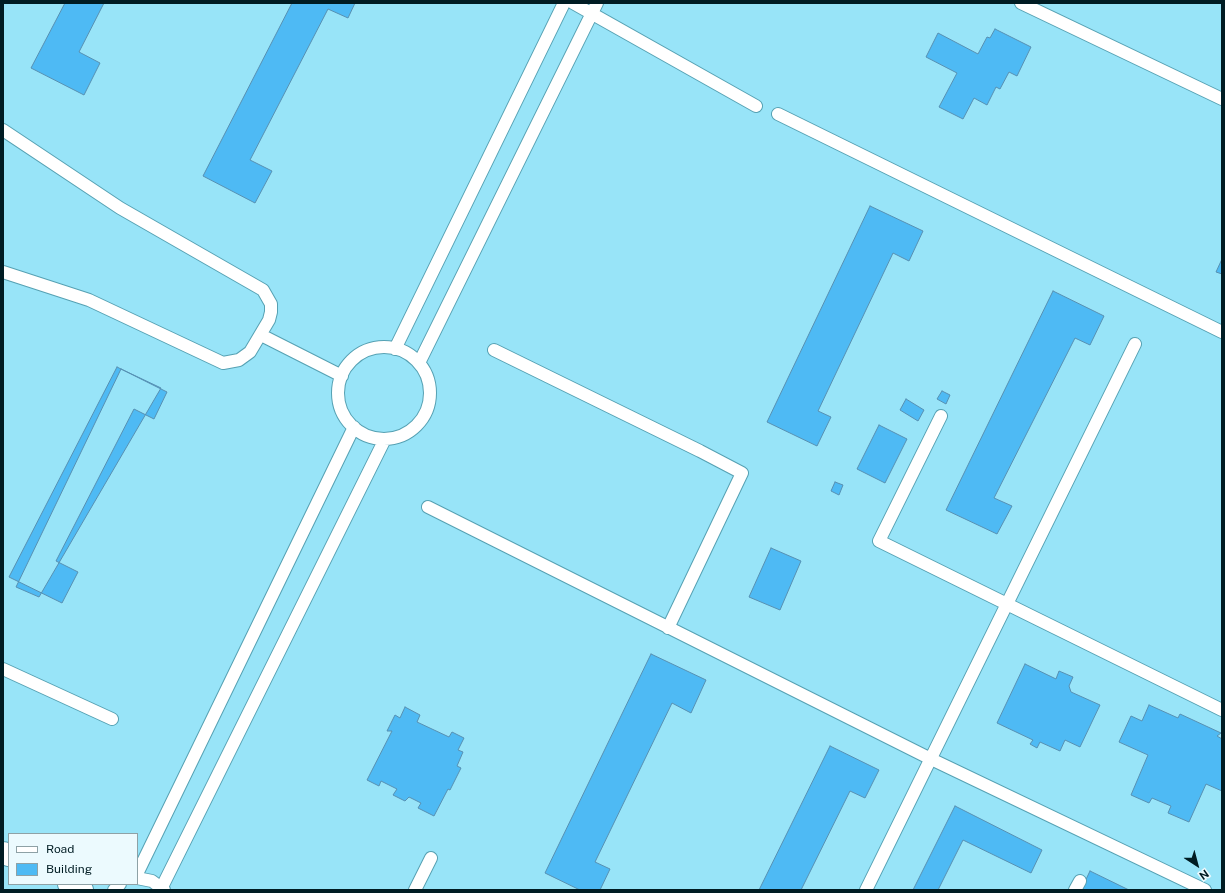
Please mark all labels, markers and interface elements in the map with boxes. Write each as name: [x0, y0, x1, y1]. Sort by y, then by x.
legend: [8, 833, 138, 885]
text: Road: [46, 842, 74, 856]
north arrow: [1177, 845, 1217, 885]
text: Building: [46, 862, 92, 876]
text: N: [1197, 867, 1211, 882]

